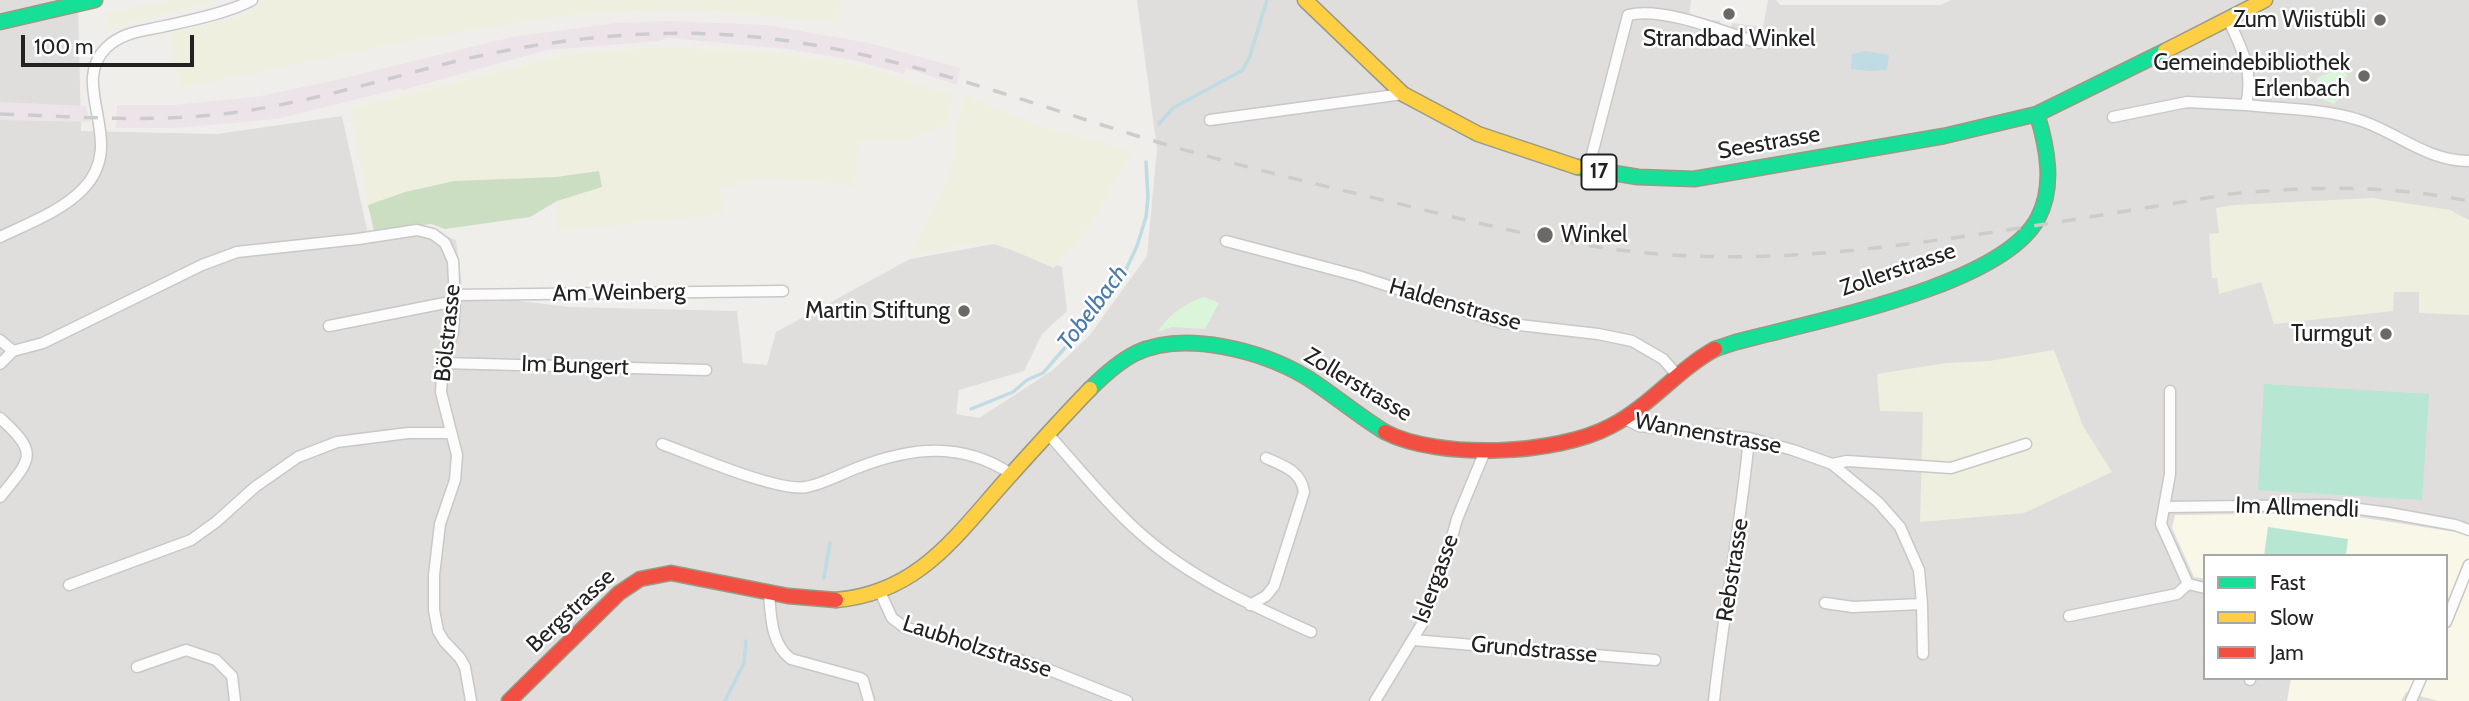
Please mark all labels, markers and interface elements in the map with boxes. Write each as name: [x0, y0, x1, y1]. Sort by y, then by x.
marker: Strandbad Winkel: [1721, 6, 1737, 22]
place label: Zum Wiistübli: [2233, 6, 2366, 34]
marker: Zum Wiistübli: [2372, 12, 2388, 28]
scale bar: [24, 21, 198, 65]
place label: Strandbad Winkel: [1643, 25, 1815, 53]
text: 100 m: [34, 34, 93, 59]
place label: Gemeindebibliothek Erlenbach: [2153, 49, 2350, 103]
marker: Gemeindebibliothek Erlenbach: [2356, 68, 2372, 84]
street label: Seestrasse: [1716, 120, 1822, 166]
road number: 17: [1582, 154, 1616, 190]
place label: Winkel: [1561, 221, 1627, 249]
marker: Winkel: [1535, 225, 1555, 245]
street label: Zollerstrasse: [1836, 237, 1960, 303]
water label: Tobelbach: [1052, 260, 1134, 356]
street label: Haldenstrasse: [1386, 273, 1524, 337]
street label: Am Weinberg: [552, 278, 686, 308]
street label: Bölstrasse: [429, 283, 467, 383]
place label: Martin Stiftung: [805, 297, 950, 325]
marker: Martin Stiftung: [956, 303, 972, 319]
place label: Turmgut: [2291, 320, 2372, 348]
marker: Turmgut: [2378, 326, 2394, 342]
street label: Zollerstrasse: [1299, 342, 1417, 428]
street label: Im Bungert: [521, 350, 629, 382]
street label: Wannenstrasse: [1632, 408, 1784, 460]
street label: Im Allmendli: [2235, 492, 2359, 524]
street label: Rebstrasse: [1711, 516, 1755, 624]
street label: Islergasse: [1407, 531, 1465, 627]
legend: [2203, 554, 2448, 680]
street label: Bergstrasse: [521, 563, 621, 659]
text: Fast: [2270, 570, 2306, 595]
text: Slow: [2270, 605, 2314, 630]
street label: Laubholzstrasse: [899, 610, 1055, 684]
street label: Grundstrasse: [1470, 631, 1598, 669]
text: Jam: [2270, 640, 2304, 665]

